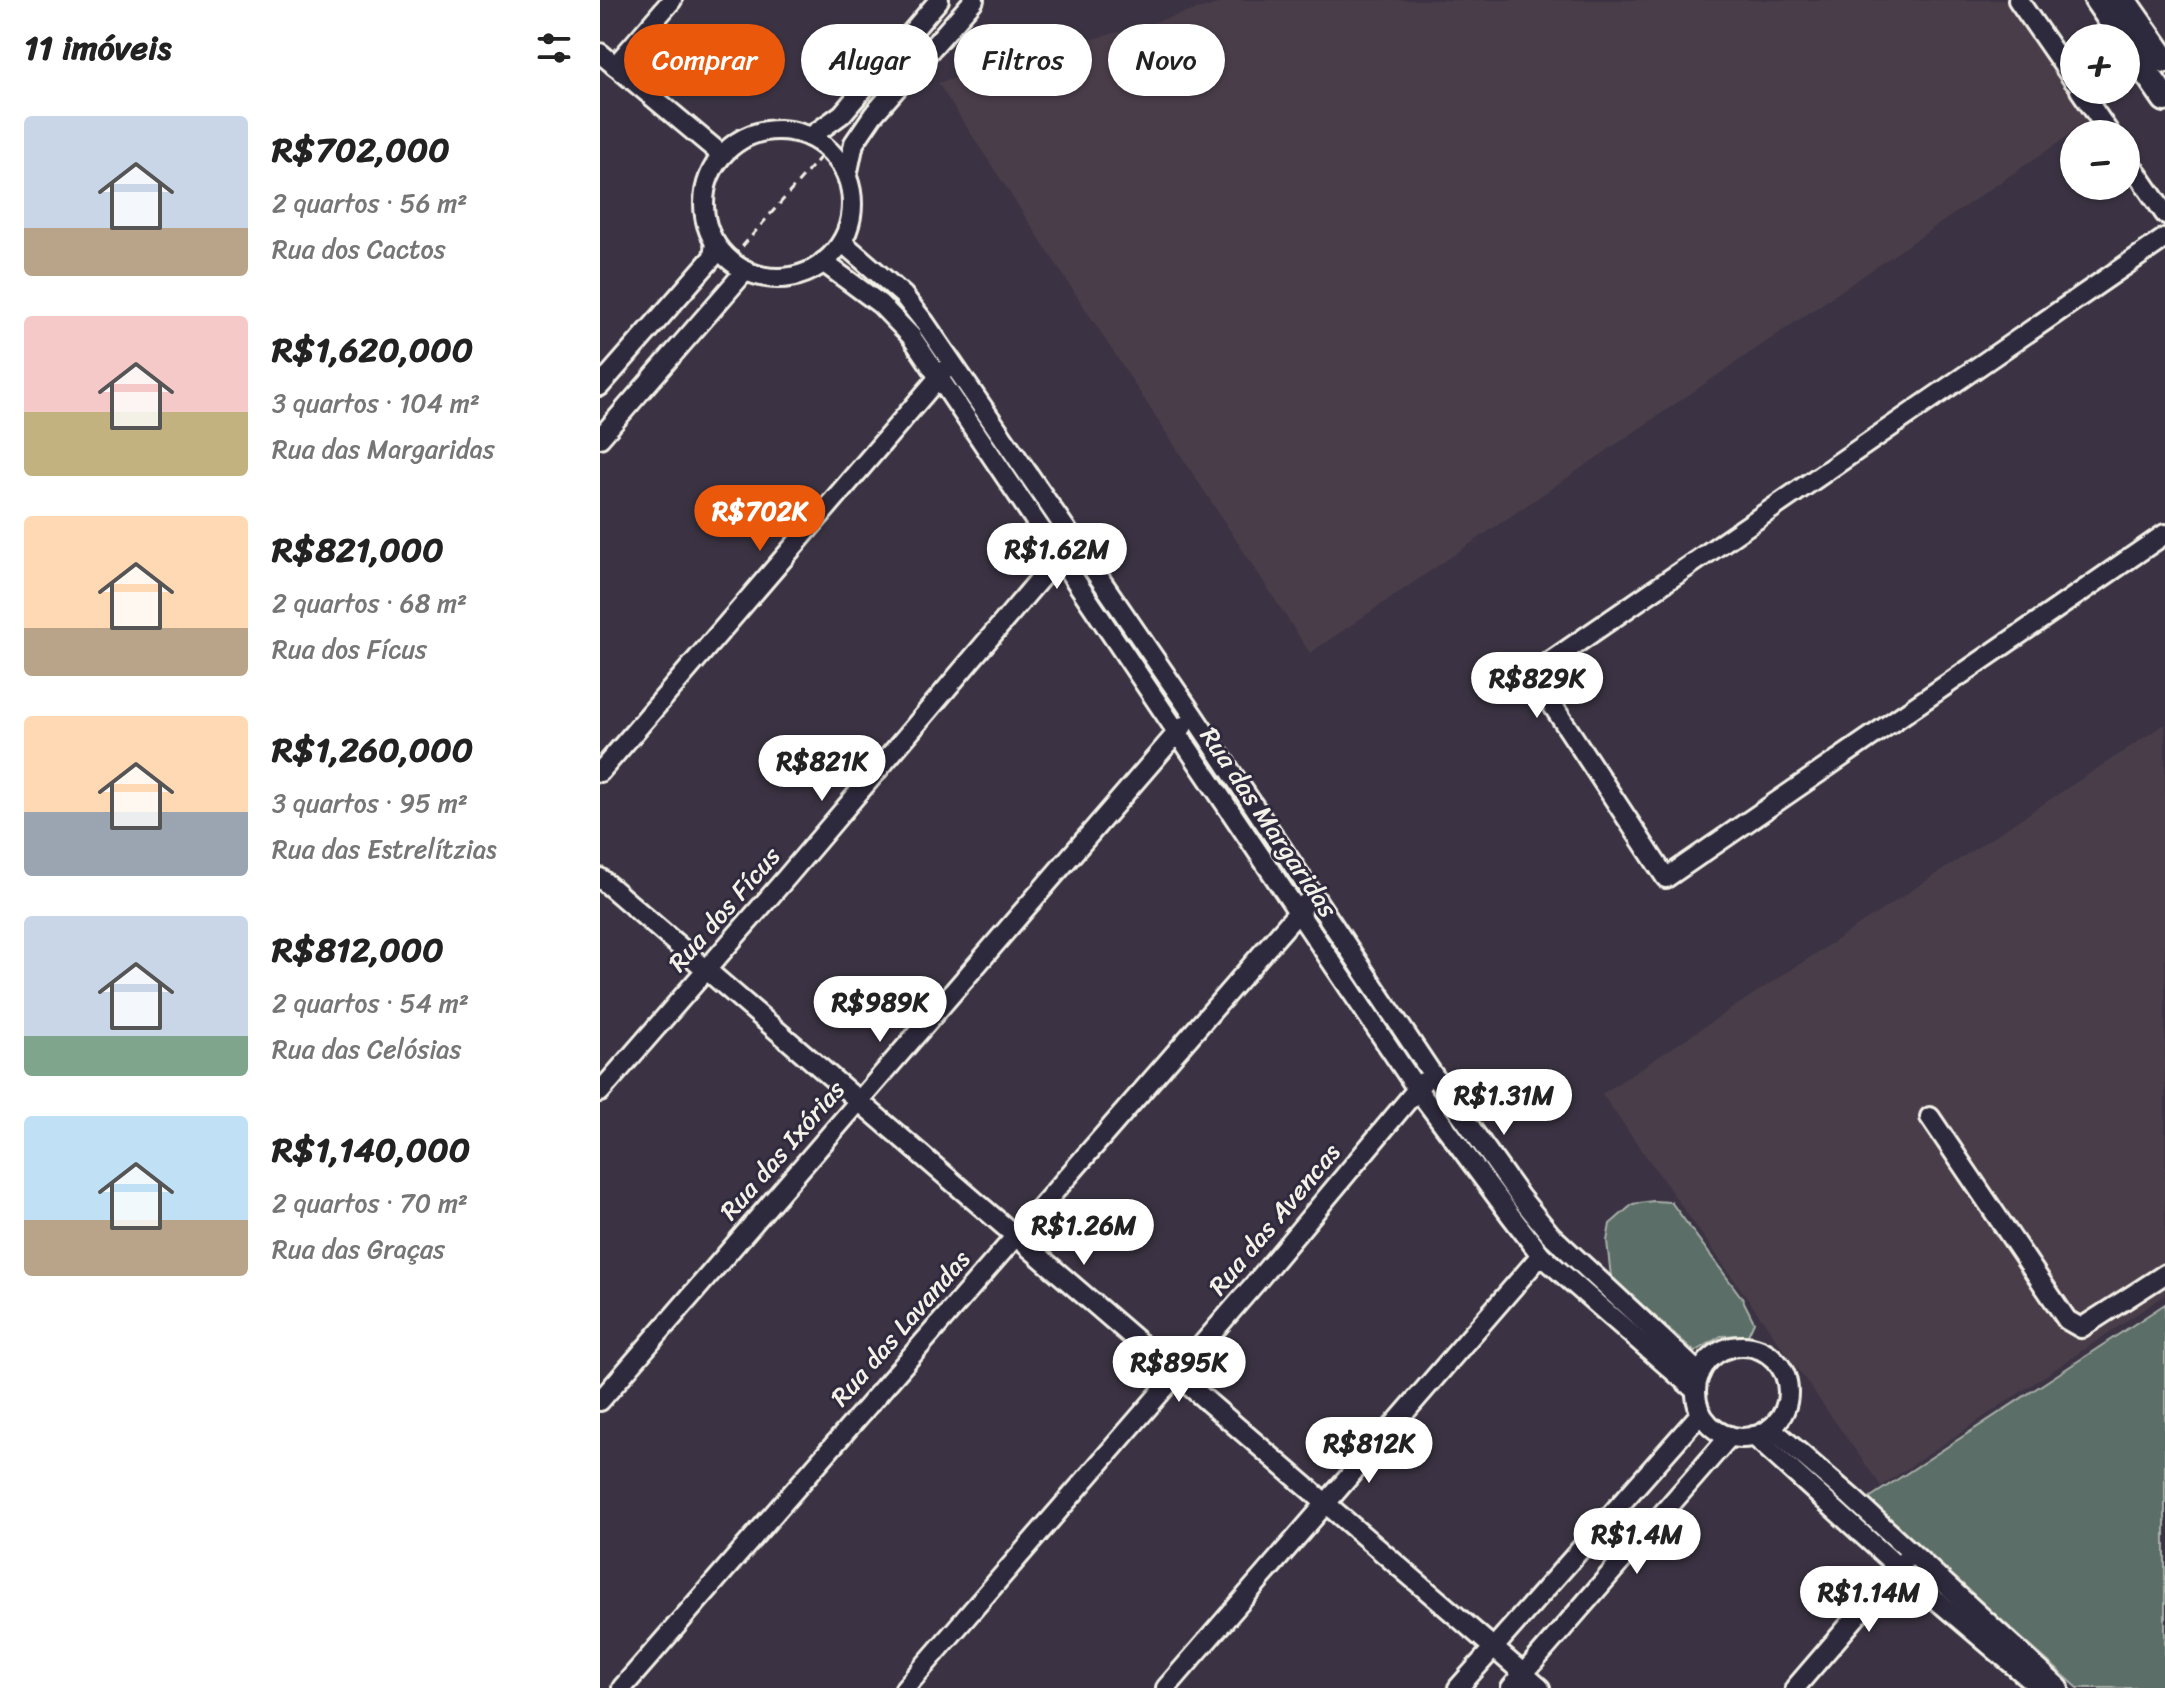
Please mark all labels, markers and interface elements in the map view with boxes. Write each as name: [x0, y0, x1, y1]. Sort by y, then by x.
text: 11 imóveis: [24, 18, 171, 78]
chip: Comprar: [624, 24, 785, 96]
chip: Alugar: [801, 24, 938, 96]
chip: Filtros: [954, 24, 1092, 96]
chip: Novo: [1108, 24, 1225, 96]
map controls: [2060, 24, 2140, 200]
button: +: [2060, 24, 2140, 104]
icon: filters: [532, 26, 576, 70]
text: R$702,000: [272, 120, 450, 180]
button: −: [2060, 120, 2140, 200]
icon: home: [88, 148, 184, 244]
text: 2 quartos · 56 m²: [272, 180, 467, 226]
text: Rua dos Cactos: [272, 226, 446, 272]
text: R$1,620,000: [272, 320, 473, 380]
icon: home: [88, 348, 184, 444]
text: 3 quartos · 104 m²: [272, 380, 480, 426]
text: Rua das Margaridas: [272, 426, 495, 472]
pin: R$702K: [695, 485, 825, 553]
text: R$702K: [712, 488, 808, 534]
text: R$821,000: [272, 520, 444, 580]
pin: R$1.62M: [983, 523, 1131, 591]
text: R$1.62M: [1005, 526, 1109, 572]
icon: home: [88, 548, 184, 644]
text: 2 quartos · 68 m²: [272, 580, 467, 626]
text: Rua dos Fícus: [272, 626, 427, 672]
pin: R$829K: [1472, 652, 1602, 720]
text: R$829K: [1489, 655, 1585, 701]
street label: Rua das Margaridas: [1188, 717, 1351, 928]
text: R$1,260,000: [272, 720, 473, 780]
pin: R$821K: [757, 735, 887, 803]
text: R$821K: [777, 738, 867, 784]
icon: home: [88, 748, 184, 844]
text: 3 quartos · 95 m²: [272, 780, 468, 826]
text: Rua das Estrelítzias: [272, 826, 497, 872]
street label: Rua dos Fícus: [656, 835, 793, 983]
text: R$812,000: [272, 920, 444, 980]
icon: home: [88, 948, 184, 1044]
pin: R$989K: [815, 976, 945, 1044]
text: R$989K: [832, 979, 928, 1025]
text: 2 quartos · 54 m²: [272, 980, 469, 1026]
text: Rua das Celósias: [272, 1026, 461, 1072]
street label: Rua das Ixórias: [707, 1069, 857, 1231]
pin: R$1.31M: [1430, 1069, 1578, 1137]
text: R$1.31M: [1454, 1072, 1554, 1118]
text: R$1,140,000: [272, 1120, 470, 1180]
street label: Rua das Avencas: [1196, 1132, 1352, 1306]
icon: home: [88, 1148, 184, 1244]
text: 2 quartos · 70 m²: [272, 1180, 468, 1226]
pin: R$1.26M: [1010, 1199, 1158, 1267]
text: R$1.26M: [1032, 1202, 1136, 1248]
text: Rua das Graças: [272, 1226, 445, 1272]
street label: Rua das Lavandas: [818, 1238, 982, 1417]
pin: R$895K: [1114, 1336, 1244, 1404]
text: R$895K: [1131, 1339, 1227, 1385]
pin: R$812K: [1304, 1417, 1434, 1485]
text: R$812K: [1324, 1420, 1414, 1466]
pin: R$1.4M: [1572, 1508, 1702, 1576]
text: R$1.4M: [1592, 1511, 1682, 1557]
pin: R$1.14M: [1795, 1566, 1943, 1634]
text: R$1.14M: [1818, 1569, 1920, 1615]

